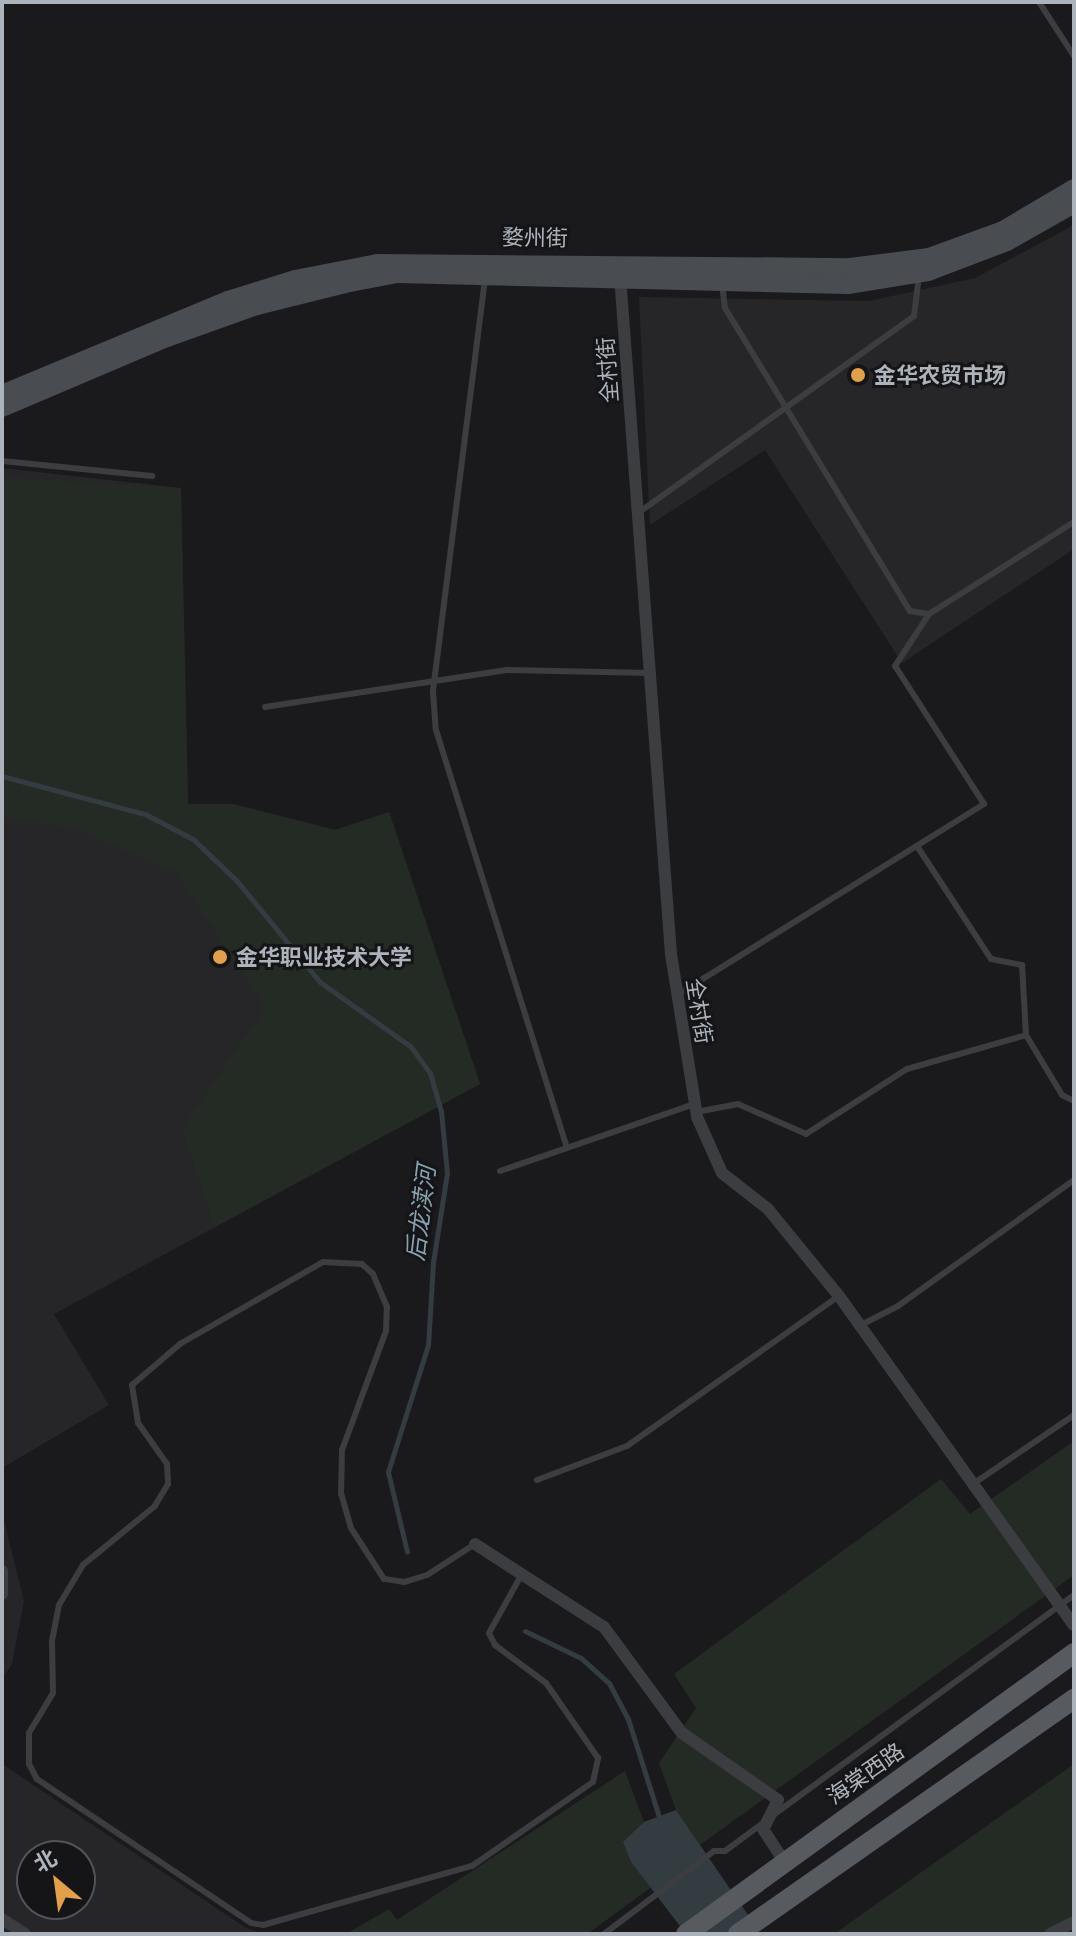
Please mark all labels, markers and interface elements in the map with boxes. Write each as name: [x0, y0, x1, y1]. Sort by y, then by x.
street label: 婺州街: [502, 223, 568, 251]
street label: 全村街: [592, 336, 622, 404]
place label: 金华农贸市场: [874, 362, 1006, 388]
marker: 金华农贸市场: [849, 366, 867, 384]
place label: 金华职业技术大学: [236, 944, 412, 970]
marker: 金华职业技术大学: [211, 948, 229, 966]
street label: 全村街: [682, 976, 718, 1046]
water label: 后龙渎河: [401, 1164, 441, 1262]
street label: 海棠西路: [821, 1737, 909, 1809]
north arrow: [16, 1840, 96, 1920]
text: 北: [29, 1844, 61, 1877]

